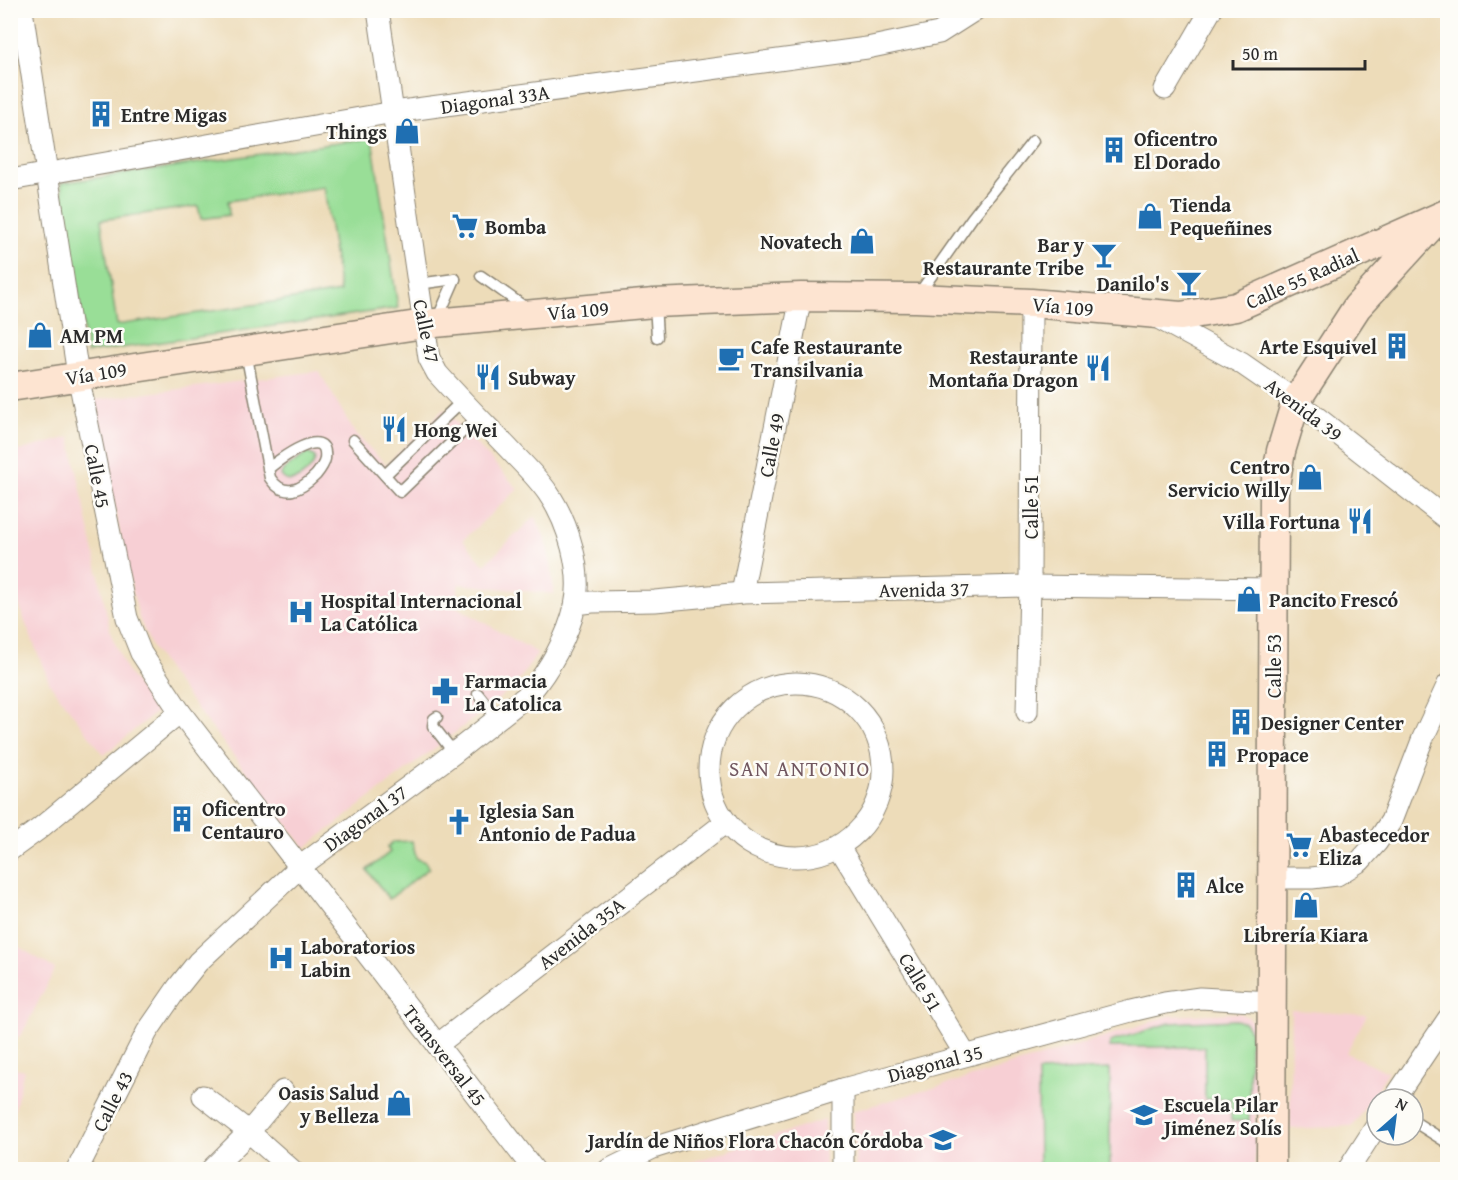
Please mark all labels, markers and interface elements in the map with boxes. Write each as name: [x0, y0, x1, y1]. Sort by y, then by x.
scale bar: [1233, 33, 1365, 71]
text: 50 m: [1242, 40, 1278, 67]
street label: Diagonal 33A: [439, 77, 551, 121]
building icon: Entre Migas: [86, 99, 116, 129]
place label: Entre Migas: [121, 100, 227, 129]
shop icon: Things: [392, 116, 422, 146]
place label: Things: [326, 117, 387, 146]
place label: Oficentro El Dorado: [1134, 124, 1221, 176]
building icon: Oficentro El Dorado: [1099, 135, 1129, 165]
place label: Tienda Pequeñines: [1170, 190, 1272, 242]
shop icon: Tienda Pequeñines: [1135, 201, 1165, 231]
supermarket icon: Bomba: [450, 211, 480, 241]
place label: Bomba: [485, 212, 547, 241]
shop icon: Novatech: [847, 226, 877, 256]
place label: Novatech: [760, 227, 842, 256]
place label: Bar y Restaurante Tribe: [923, 230, 1085, 282]
bar icon: Bar y Restaurante Tribe: [1089, 240, 1119, 270]
street label: Calle 55 Radial: [1241, 240, 1364, 316]
bar icon: Danilo's: [1174, 268, 1204, 298]
place label: Danilo's: [1097, 269, 1169, 298]
street label: Vía 109: [1031, 289, 1095, 323]
street label: Vía 109: [546, 293, 610, 327]
street label: Calle 47: [406, 296, 448, 366]
shop icon: AM PM: [25, 320, 55, 350]
place label: AM PM: [60, 321, 123, 350]
building icon: Arte Esquivel: [1382, 331, 1412, 361]
place label: Cafe Restaurante Transilvania: [751, 332, 903, 384]
place label: Arte Esquivel: [1259, 332, 1377, 361]
place label: Restaurante Montaña Dragon: [929, 342, 1078, 394]
cafe icon: Cafe Restaurante Transilvania: [716, 343, 746, 373]
restaurant icon: Restaurante Montaña Dragon: [1083, 353, 1113, 383]
street label: Vía 109: [63, 354, 129, 392]
restaurant icon: Subway: [473, 362, 503, 392]
place label: Subway: [508, 363, 576, 392]
street label: Avenida 39: [1259, 370, 1349, 448]
street label: Calle 49: [751, 411, 791, 479]
restaurant icon: Hong Wei: [379, 414, 409, 444]
place label: Hong Wei: [414, 415, 498, 444]
street label: Calle 45: [78, 442, 118, 510]
place label: Centro Servicio Willy: [1168, 452, 1291, 504]
shop icon: Centro Servicio Willy: [1295, 462, 1325, 492]
street label: Calle 51: [1016, 475, 1045, 539]
restaurant icon: Villa Fortuna: [1345, 506, 1375, 536]
place label: Villa Fortuna: [1223, 507, 1341, 536]
street label: Avenida 37: [878, 574, 970, 604]
shop icon: Pancito Frescó: [1234, 584, 1264, 614]
place label: Pancito Frescó: [1269, 585, 1399, 614]
place label: Hospital Internacional La Católica: [321, 586, 522, 638]
hospital icon: Hospital Internacional La Católica: [286, 597, 316, 627]
street label: Calle 53: [1259, 634, 1288, 698]
place label: Farmacia La Catolica: [465, 666, 562, 718]
pharmacy icon: Farmacia La Catolica: [430, 676, 460, 706]
building icon: Designer Center: [1226, 707, 1256, 737]
place label: Designer Center: [1261, 708, 1404, 737]
building icon: Propace: [1202, 739, 1232, 769]
place label: Propace: [1237, 740, 1309, 769]
district label: SAN ANTONIO: [729, 753, 871, 784]
street label: Diagonal 37: [317, 778, 413, 858]
place label: Oficentro Centauro: [202, 794, 286, 846]
place label: Iglesia San Antonio de Padua: [479, 796, 636, 848]
building icon: Oficentro Centauro: [167, 804, 197, 834]
church icon: Iglesia San Antonio de Padua: [444, 807, 474, 837]
place label: Abastecedor Eliza: [1319, 820, 1429, 872]
supermarket icon: Abastecedor Eliza: [1284, 830, 1314, 860]
building icon: Alce: [1171, 870, 1201, 900]
place label: Alce: [1206, 871, 1244, 900]
street label: Avenida 35A: [532, 890, 630, 976]
shop icon: Librería Kiara: [1291, 890, 1321, 920]
place label: Librería Kiara: [1244, 920, 1369, 949]
place label: Laboratorios Labin: [301, 932, 415, 984]
hospital icon: Laboratorios Labin: [266, 943, 296, 973]
street label: Calle 51: [892, 947, 950, 1017]
street label: Transversal 45: [396, 998, 494, 1112]
street label: Diagonal 35: [884, 1036, 986, 1090]
street label: Calle 43: [84, 1066, 140, 1136]
place label: Oasis Salud y Belleza: [278, 1078, 380, 1130]
north arrow: [1365, 1087, 1425, 1147]
shop icon: Oasis Salud y Belleza: [384, 1088, 414, 1118]
place label: Escuela Pilar Jiménez Solís: [1161, 1090, 1282, 1142]
text: N: [1392, 1091, 1413, 1117]
school or university icon: Escuela Pilar Jiménez Solís: [1129, 1100, 1159, 1130]
school or university icon: Jardín de Niños Flora Chacón Córdoba: [928, 1125, 958, 1155]
place label: Jardín de Niños Flora Chacón Córdoba: [585, 1126, 924, 1155]

